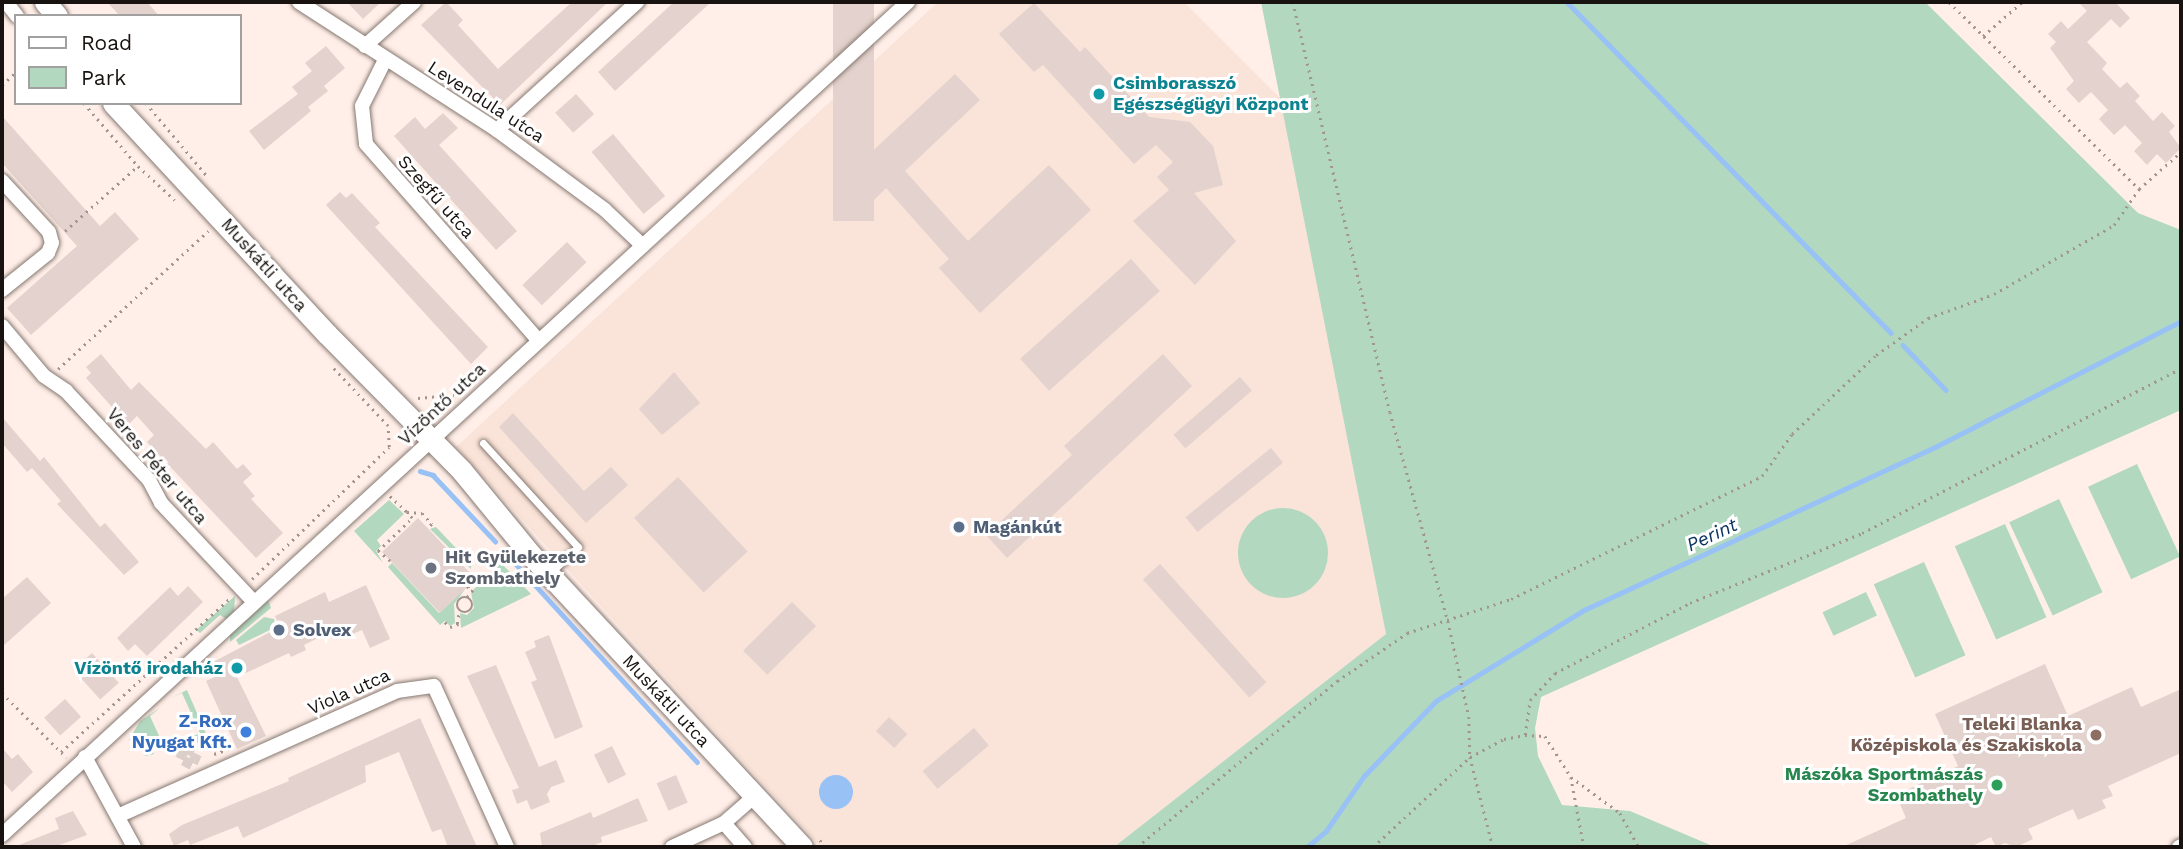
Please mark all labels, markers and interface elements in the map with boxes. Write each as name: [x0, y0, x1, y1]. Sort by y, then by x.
legend: [14, 14, 242, 105]
text: Road: [81, 30, 132, 55]
street label: Levendula utca: [424, 56, 548, 148]
text: Park: [81, 65, 126, 90]
place label: Csimborasszó Egészségügyi Központ: [1113, 73, 1308, 116]
marker: Csimborasszó Egészségügyi Központ: [1091, 86, 1107, 102]
street label: Szegfű utca: [393, 151, 479, 243]
street label: Muskátli utca: [216, 214, 312, 316]
street label: Vízöntő utca: [394, 358, 490, 450]
street label: Veres Péter utca: [102, 403, 212, 529]
water label: Perint: [1683, 513, 1741, 557]
place label: Magánkút: [973, 516, 1062, 538]
marker: Magánkút: [951, 519, 967, 535]
place label: Hit Gyülekezete Szombathely: [445, 547, 586, 590]
marker: Hit Gyülekezete Szombathely: [423, 560, 439, 576]
place label: Solvex: [293, 619, 351, 641]
marker: Solvex: [271, 622, 287, 638]
street label: Muskátli utca: [618, 650, 714, 752]
place label: Vízöntő irodaház: [74, 657, 223, 679]
marker: Vízöntő irodaház: [229, 660, 245, 676]
street label: Viola utca: [304, 664, 394, 720]
place label: Z-Rox Nyugat Kft.: [132, 711, 232, 754]
place label: Teleki Blanka Középiskola és Szakiskola: [1850, 714, 2082, 756]
marker: Z-Rox Nyugat Kft.: [238, 724, 254, 740]
marker: Teleki Blanka Középiskola és Szakiskola: [2088, 727, 2104, 743]
place label: Mászóka Sportmászás Szombathely: [1785, 764, 1983, 806]
marker: Mászóka Sportmászás Szombathely: [1989, 777, 2005, 793]

